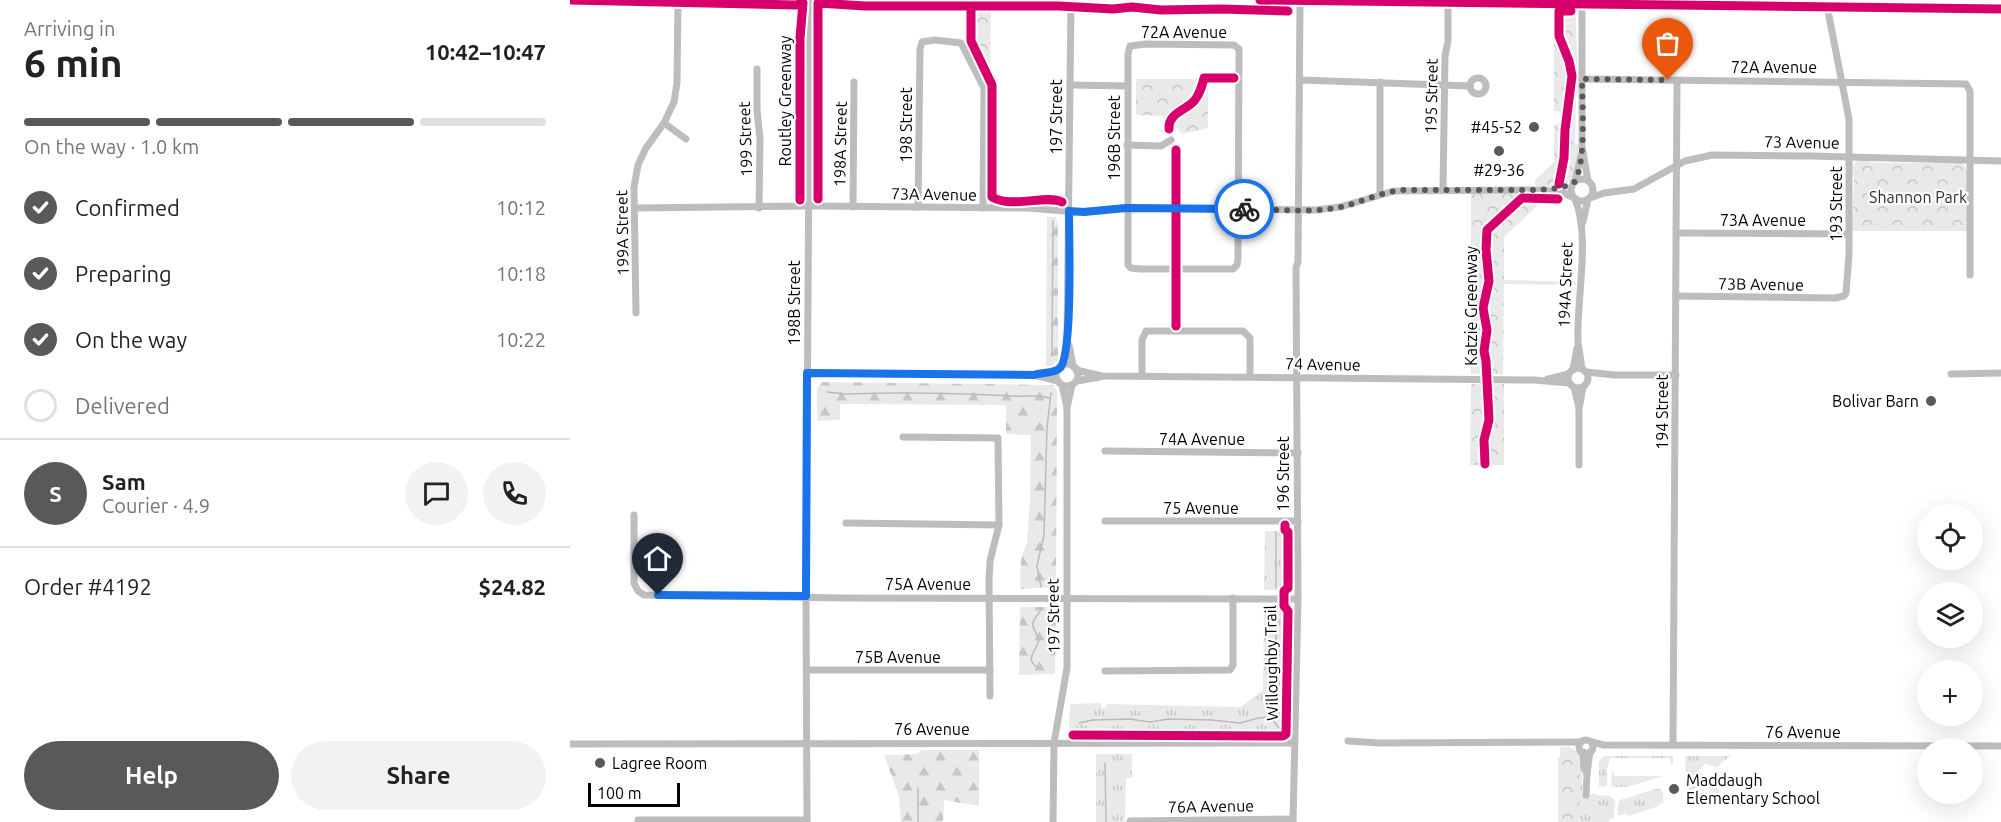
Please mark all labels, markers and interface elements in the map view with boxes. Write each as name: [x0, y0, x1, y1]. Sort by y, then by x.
text: Arriving in: [24, 17, 115, 40]
pin: [1642, 18, 1693, 80]
street label: 72A Avenue: [1141, 23, 1227, 41]
icon: bag: [1651, 27, 1684, 60]
street label: Routley Greenway: [776, 35, 794, 166]
text: 10:42–10:47: [425, 39, 546, 64]
text: 6 min: [24, 41, 123, 84]
street label: 195 Street: [1421, 57, 1441, 134]
street label: 72A Avenue: [1731, 58, 1817, 76]
street label: 197 Street: [1047, 79, 1065, 155]
street label: 198 Street: [897, 87, 915, 163]
street label: 196B Street: [1105, 95, 1123, 181]
street label: 199 Street: [735, 100, 755, 177]
street label: 198A Street: [830, 100, 850, 187]
place label: #45-52: [1471, 118, 1522, 136]
marker: #45-52: [1527, 120, 1541, 134]
street label: 73 Avenue: [1764, 132, 1840, 152]
text: On the way · 1.0 km: [24, 135, 199, 158]
marker: #29-36: [1492, 144, 1506, 158]
place label: #29-36: [1473, 161, 1525, 179]
street label: 193 Street: [1827, 166, 1845, 242]
courier: [1214, 179, 1274, 239]
street label: 73A Avenue: [891, 184, 977, 204]
park label: Shannon Park: [1869, 188, 1967, 206]
street label: 199A Street: [612, 189, 632, 276]
icon: check: [24, 191, 57, 224]
icon: bike: [1228, 193, 1261, 226]
text: Confirmed: [75, 195, 180, 220]
text: 10:12: [496, 196, 546, 219]
street label: 73A Avenue: [1720, 211, 1806, 229]
street label: 194A Street: [1555, 241, 1576, 328]
street label: Katzie Greenway: [1462, 246, 1480, 366]
icon: check: [24, 257, 57, 290]
street label: 198B Street: [785, 260, 803, 346]
text: Preparing: [75, 261, 172, 286]
text: 10:18: [496, 262, 546, 285]
street label: 73B Avenue: [1718, 274, 1804, 294]
icon: check: [24, 323, 57, 356]
text: On the way: [75, 327, 187, 352]
text: 10:22: [496, 328, 546, 351]
street label: 74 Avenue: [1285, 354, 1361, 374]
street label: 194 Street: [1653, 374, 1671, 450]
place label: Bolivar Barn: [1832, 392, 1919, 410]
text: Delivered: [75, 393, 170, 418]
marker: Bolivar Barn: [1924, 394, 1938, 408]
street label: 74A Avenue: [1159, 430, 1245, 448]
street label: 196 Street: [1274, 436, 1292, 512]
button: chat: [405, 462, 468, 525]
button: phone: [483, 462, 546, 525]
text: Sam: [102, 469, 146, 494]
text: S: [49, 481, 62, 506]
text: Courier · 4.9: [102, 494, 210, 517]
street label: 75 Avenue: [1163, 499, 1239, 517]
map controls: [1917, 504, 1983, 804]
button: locate: [1917, 504, 1983, 570]
pin: [632, 533, 683, 595]
icon: home: [641, 542, 674, 575]
text: Order #4192: [24, 574, 152, 599]
text: $24.82: [479, 574, 546, 599]
street label: 75A Avenue: [885, 575, 971, 593]
street label: 197 Street: [1043, 577, 1063, 654]
button: layers: [1917, 582, 1983, 648]
street label: Willoughby Trail: [1261, 605, 1281, 721]
street label: 75B Avenue: [855, 648, 941, 666]
button: +: [1917, 660, 1983, 726]
street label: 76 Avenue: [894, 720, 970, 738]
street label: 76 Avenue: [1765, 723, 1841, 741]
button: −: [1917, 738, 1983, 804]
button: Help: [24, 741, 279, 810]
button: Share: [291, 741, 546, 810]
place label: Lagree Room: [612, 754, 707, 772]
marker: Lagree Room: [593, 756, 607, 770]
place label: Maddaugh Elementary School: [1686, 771, 1820, 807]
scale bar: [588, 780, 680, 808]
marker: Maddaugh Elementary School: [1667, 782, 1681, 796]
text: 100 m: [597, 784, 642, 802]
street label: 76A Avenue: [1168, 796, 1254, 816]

